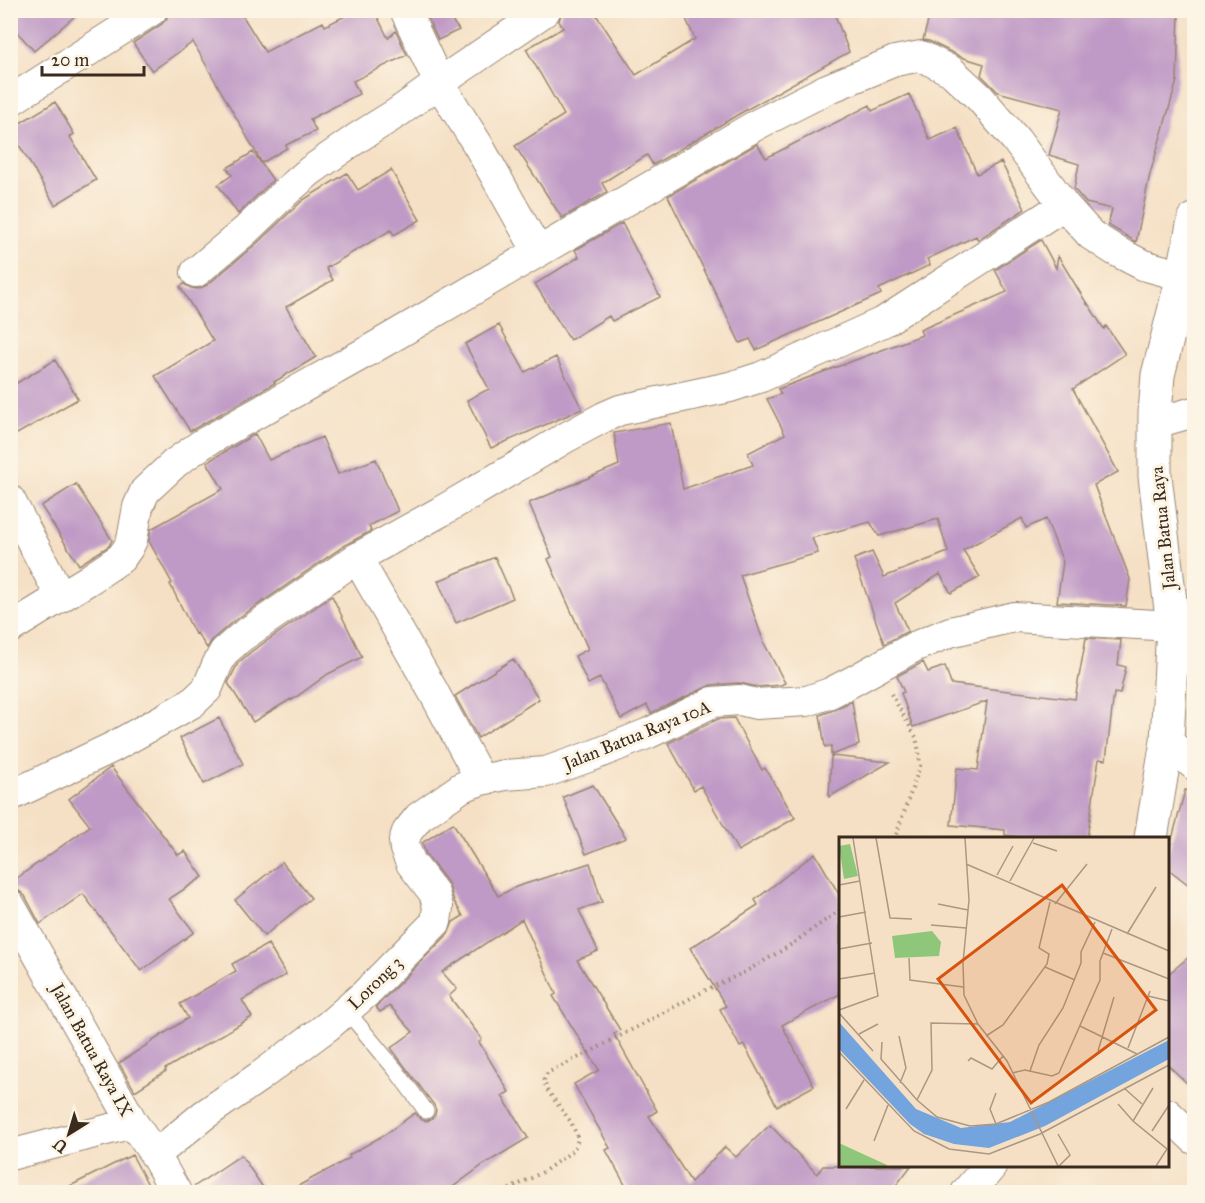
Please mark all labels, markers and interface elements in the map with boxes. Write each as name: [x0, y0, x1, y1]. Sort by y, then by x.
scale bar: [42, 39, 144, 77]
text: 20 m: [51, 49, 89, 71]
street label: Jalan Batua Raya: [1146, 465, 1182, 593]
street label: Jalan Batua Raya 10A: [558, 695, 714, 776]
inset map: [839, 837, 1169, 1167]
street label: Lorong 3: [343, 952, 408, 1015]
street label: Jalan Batua Raya IX: [44, 978, 138, 1121]
north arrow: [39, 1104, 99, 1164]
text: U: [49, 1134, 71, 1157]

